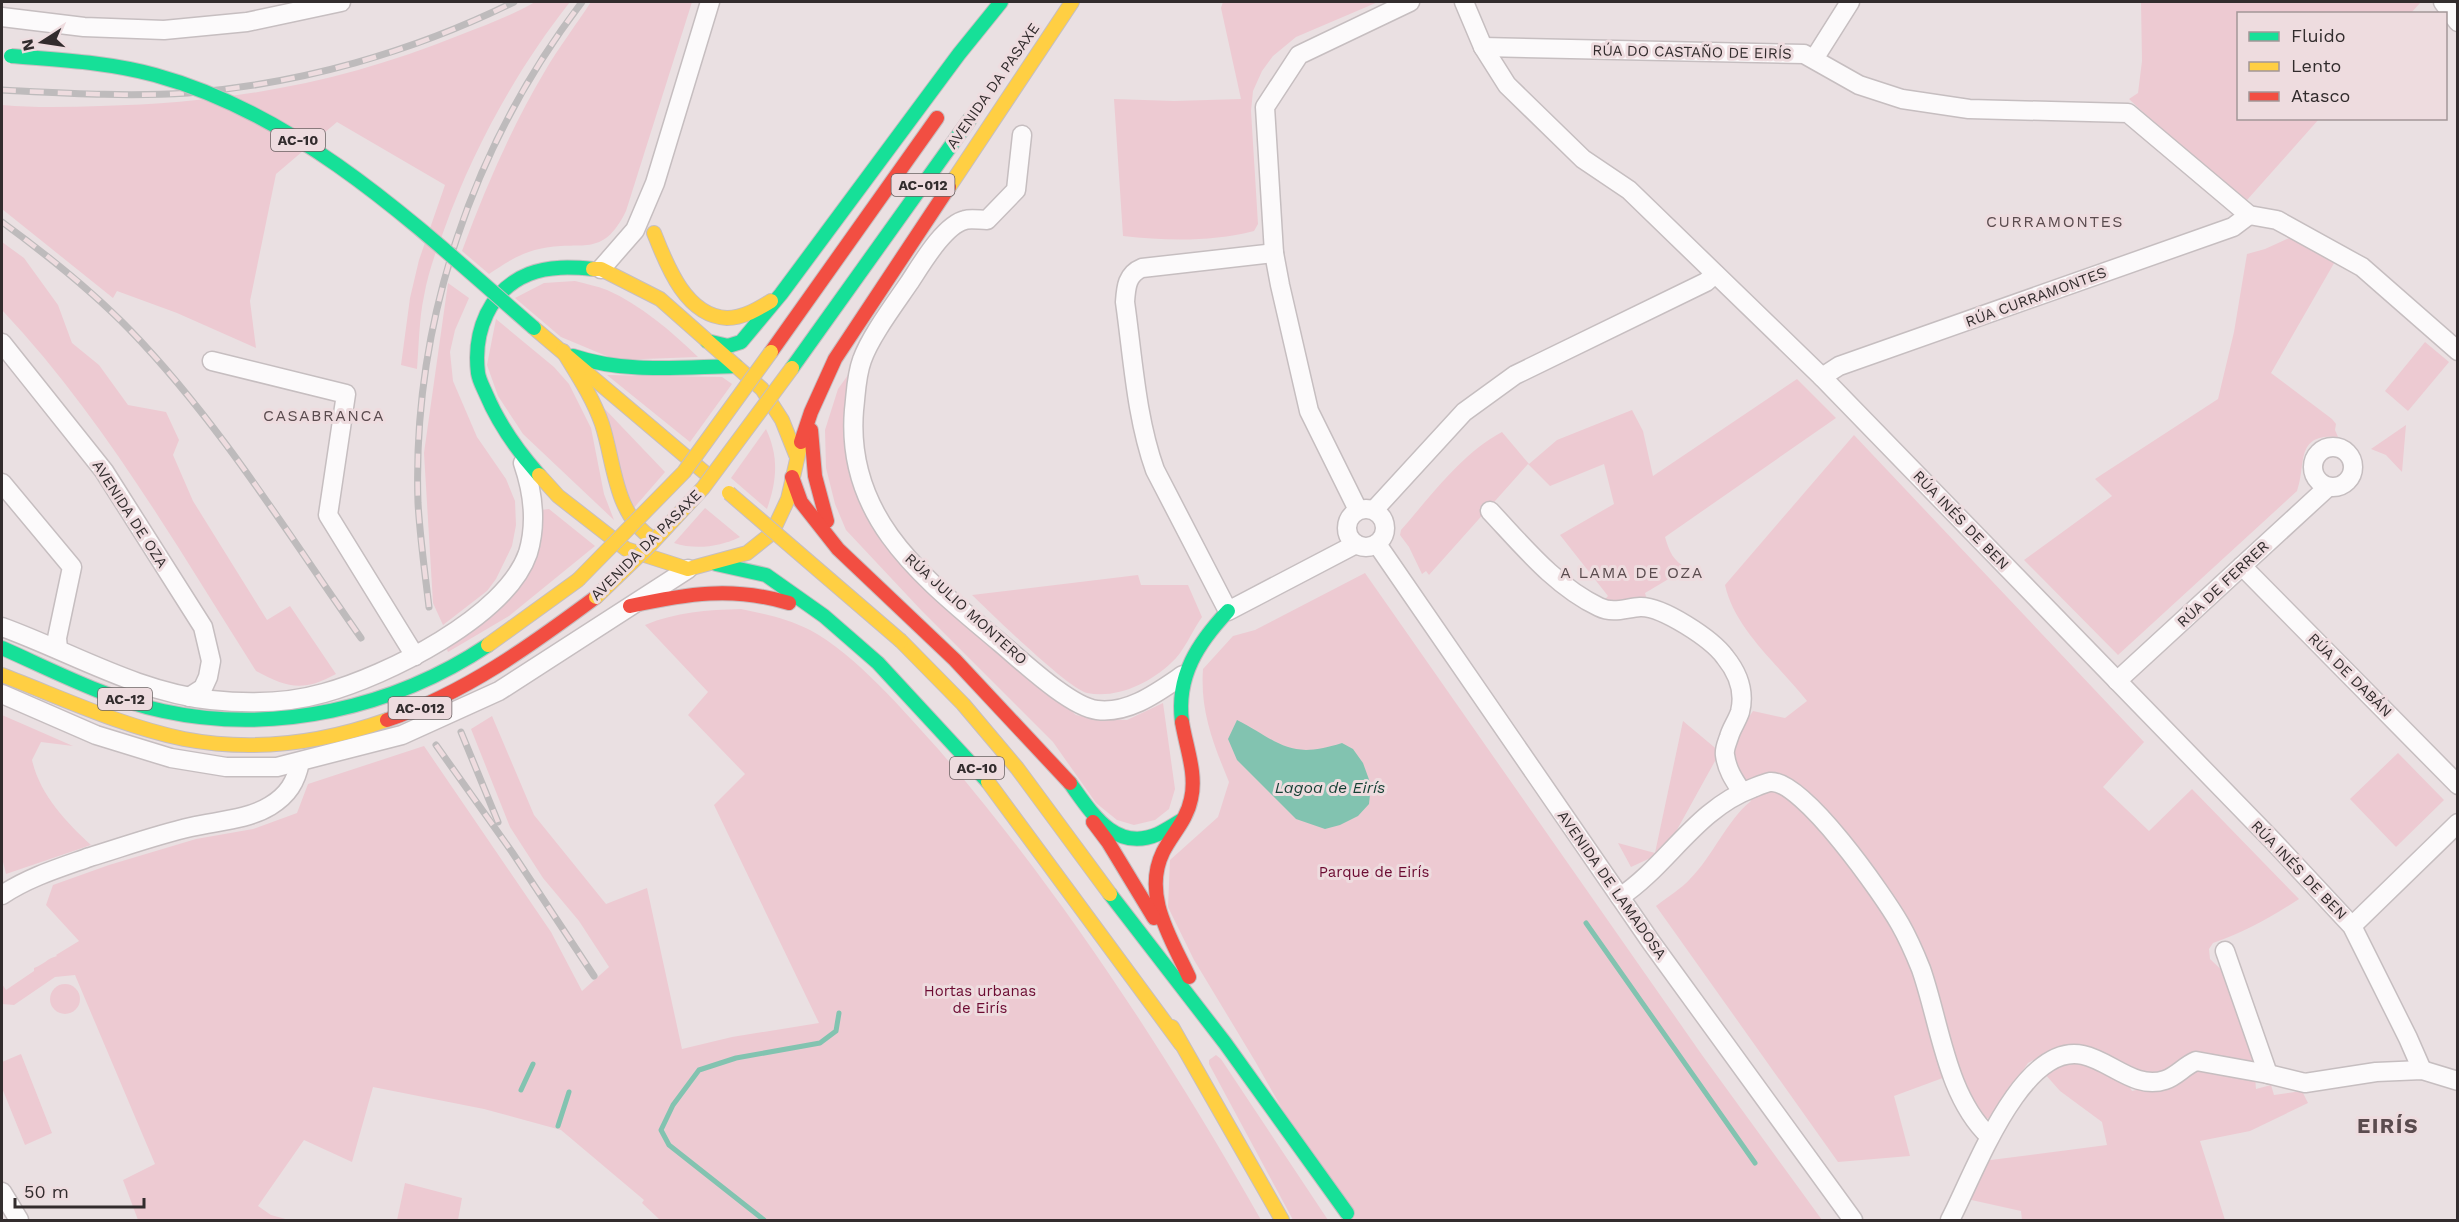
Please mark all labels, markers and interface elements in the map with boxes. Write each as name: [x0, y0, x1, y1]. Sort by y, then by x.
north arrow: [12, 12, 72, 72]
legend: [2237, 12, 2447, 120]
street label: AVENIDA DA PASAXE: [943, 20, 1043, 152]
text: Fluido: [2291, 25, 2345, 46]
text: N: [17, 37, 38, 53]
street label: RÚA DO CASTAÑO DE EIRÍS: [1592, 41, 1792, 63]
text: Lento: [2291, 55, 2341, 76]
text: Atasco: [2291, 85, 2350, 106]
road number: AC-10: [271, 129, 325, 151]
road number: AC-012: [892, 174, 954, 196]
district label: CURRAMONTES: [1986, 212, 2124, 231]
street label: RÚA CURRAMONTES: [1963, 263, 2109, 331]
district label: CASABRANCA: [263, 406, 385, 425]
street label: AVENIDA DE OZA: [89, 457, 172, 571]
street label: RÚA INÉS DE BEN: [1909, 467, 2013, 573]
street label: AVENIDA DA PASAXE: [587, 486, 705, 604]
street label: RÚA DE FERRER: [2174, 537, 2272, 631]
street label: RÚA JULIO MONTERO: [901, 549, 1031, 669]
district label: A LAMA DE OZA: [1560, 563, 1704, 582]
street label: RÚA DE DABÁN: [2304, 629, 2396, 721]
road number: AC-12: [98, 688, 152, 710]
road number: AC-012: [388, 697, 452, 719]
road number: AC-10: [950, 757, 1004, 779]
water label: Lagoa de Eirís: [1275, 778, 1385, 797]
street label: AVENIDA DE LAMADOSA: [1554, 807, 1670, 963]
street label: RÚA INÉS DE BEN: [2247, 817, 2351, 923]
park label: Parque de Eirís: [1319, 863, 1429, 881]
park label: Hortas urbanas de Eirís: [924, 982, 1036, 1017]
district label: EIRÍS: [2357, 1113, 2419, 1138]
scale bar: [15, 1171, 144, 1209]
text: 50 m: [24, 1181, 69, 1202]

